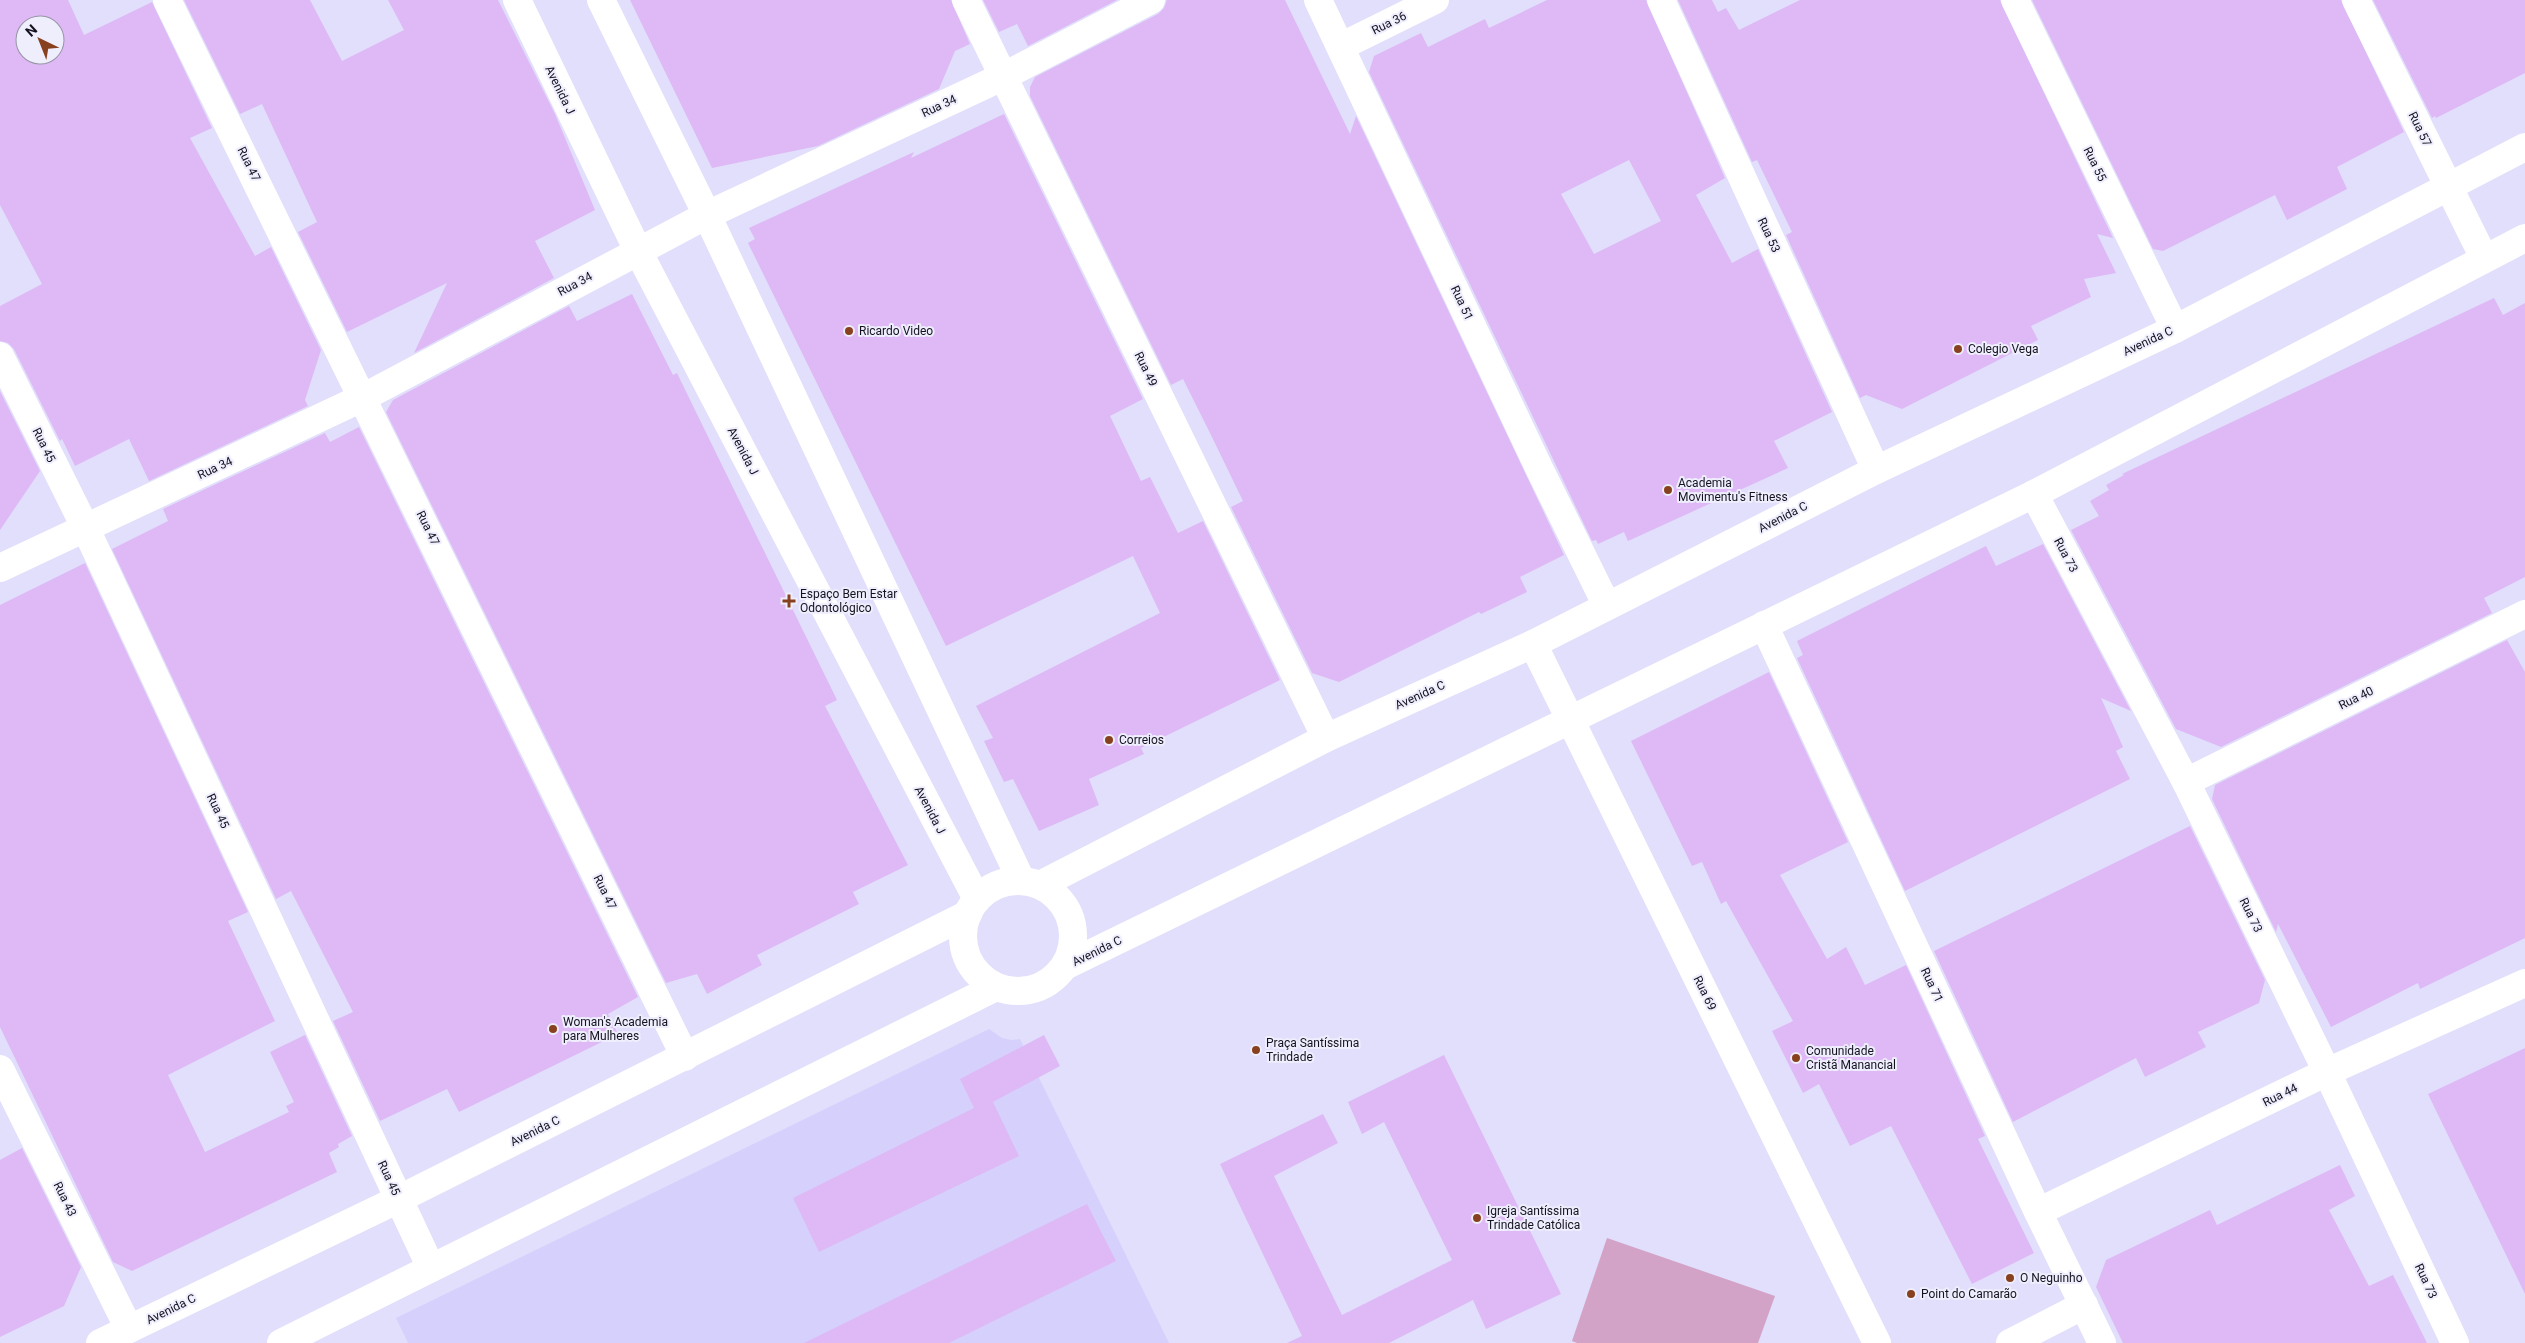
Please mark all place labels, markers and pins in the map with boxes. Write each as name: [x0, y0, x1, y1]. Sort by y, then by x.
place label: Ricardo Video: [859, 324, 933, 338]
marker: Ricardo Video: [843, 325, 855, 337]
place label: Colegio Vega: [1968, 342, 2038, 356]
marker: Colegio Vega: [1952, 343, 1964, 355]
place label: Academia Movimentu's Fitness: [1678, 476, 1788, 504]
marker: Academia Movimentu's Fitness: [1662, 484, 1674, 496]
place label: Espaço Bem Estar Odontológico: [800, 587, 897, 615]
marker: Espaço Bem Estar Odontológico: [782, 594, 796, 608]
place label: Correios: [1119, 733, 1164, 747]
marker: Correios: [1103, 734, 1115, 746]
place label: Woman's Academia para Mulheres: [563, 1015, 668, 1043]
marker: Woman's Academia para Mulheres: [547, 1023, 559, 1035]
place label: Praça Santíssima Trindade: [1266, 1036, 1359, 1064]
marker: Praça Santíssima Trindade: [1250, 1044, 1262, 1056]
place label: Comunidade Cristã Manancial: [1806, 1044, 1896, 1072]
marker: Comunidade Cristã Manancial: [1790, 1052, 1802, 1064]
place label: Igreja Santíssima Trindade Católica: [1487, 1204, 1580, 1232]
marker: Igreja Santíssima Trindade Católica: [1471, 1212, 1483, 1224]
place label: O Neguinho: [2020, 1271, 2083, 1285]
marker: O Neguinho: [2004, 1272, 2016, 1284]
place label: Point do Camarão: [1921, 1287, 2017, 1301]
marker: Point do Camarão: [1905, 1288, 1917, 1300]

